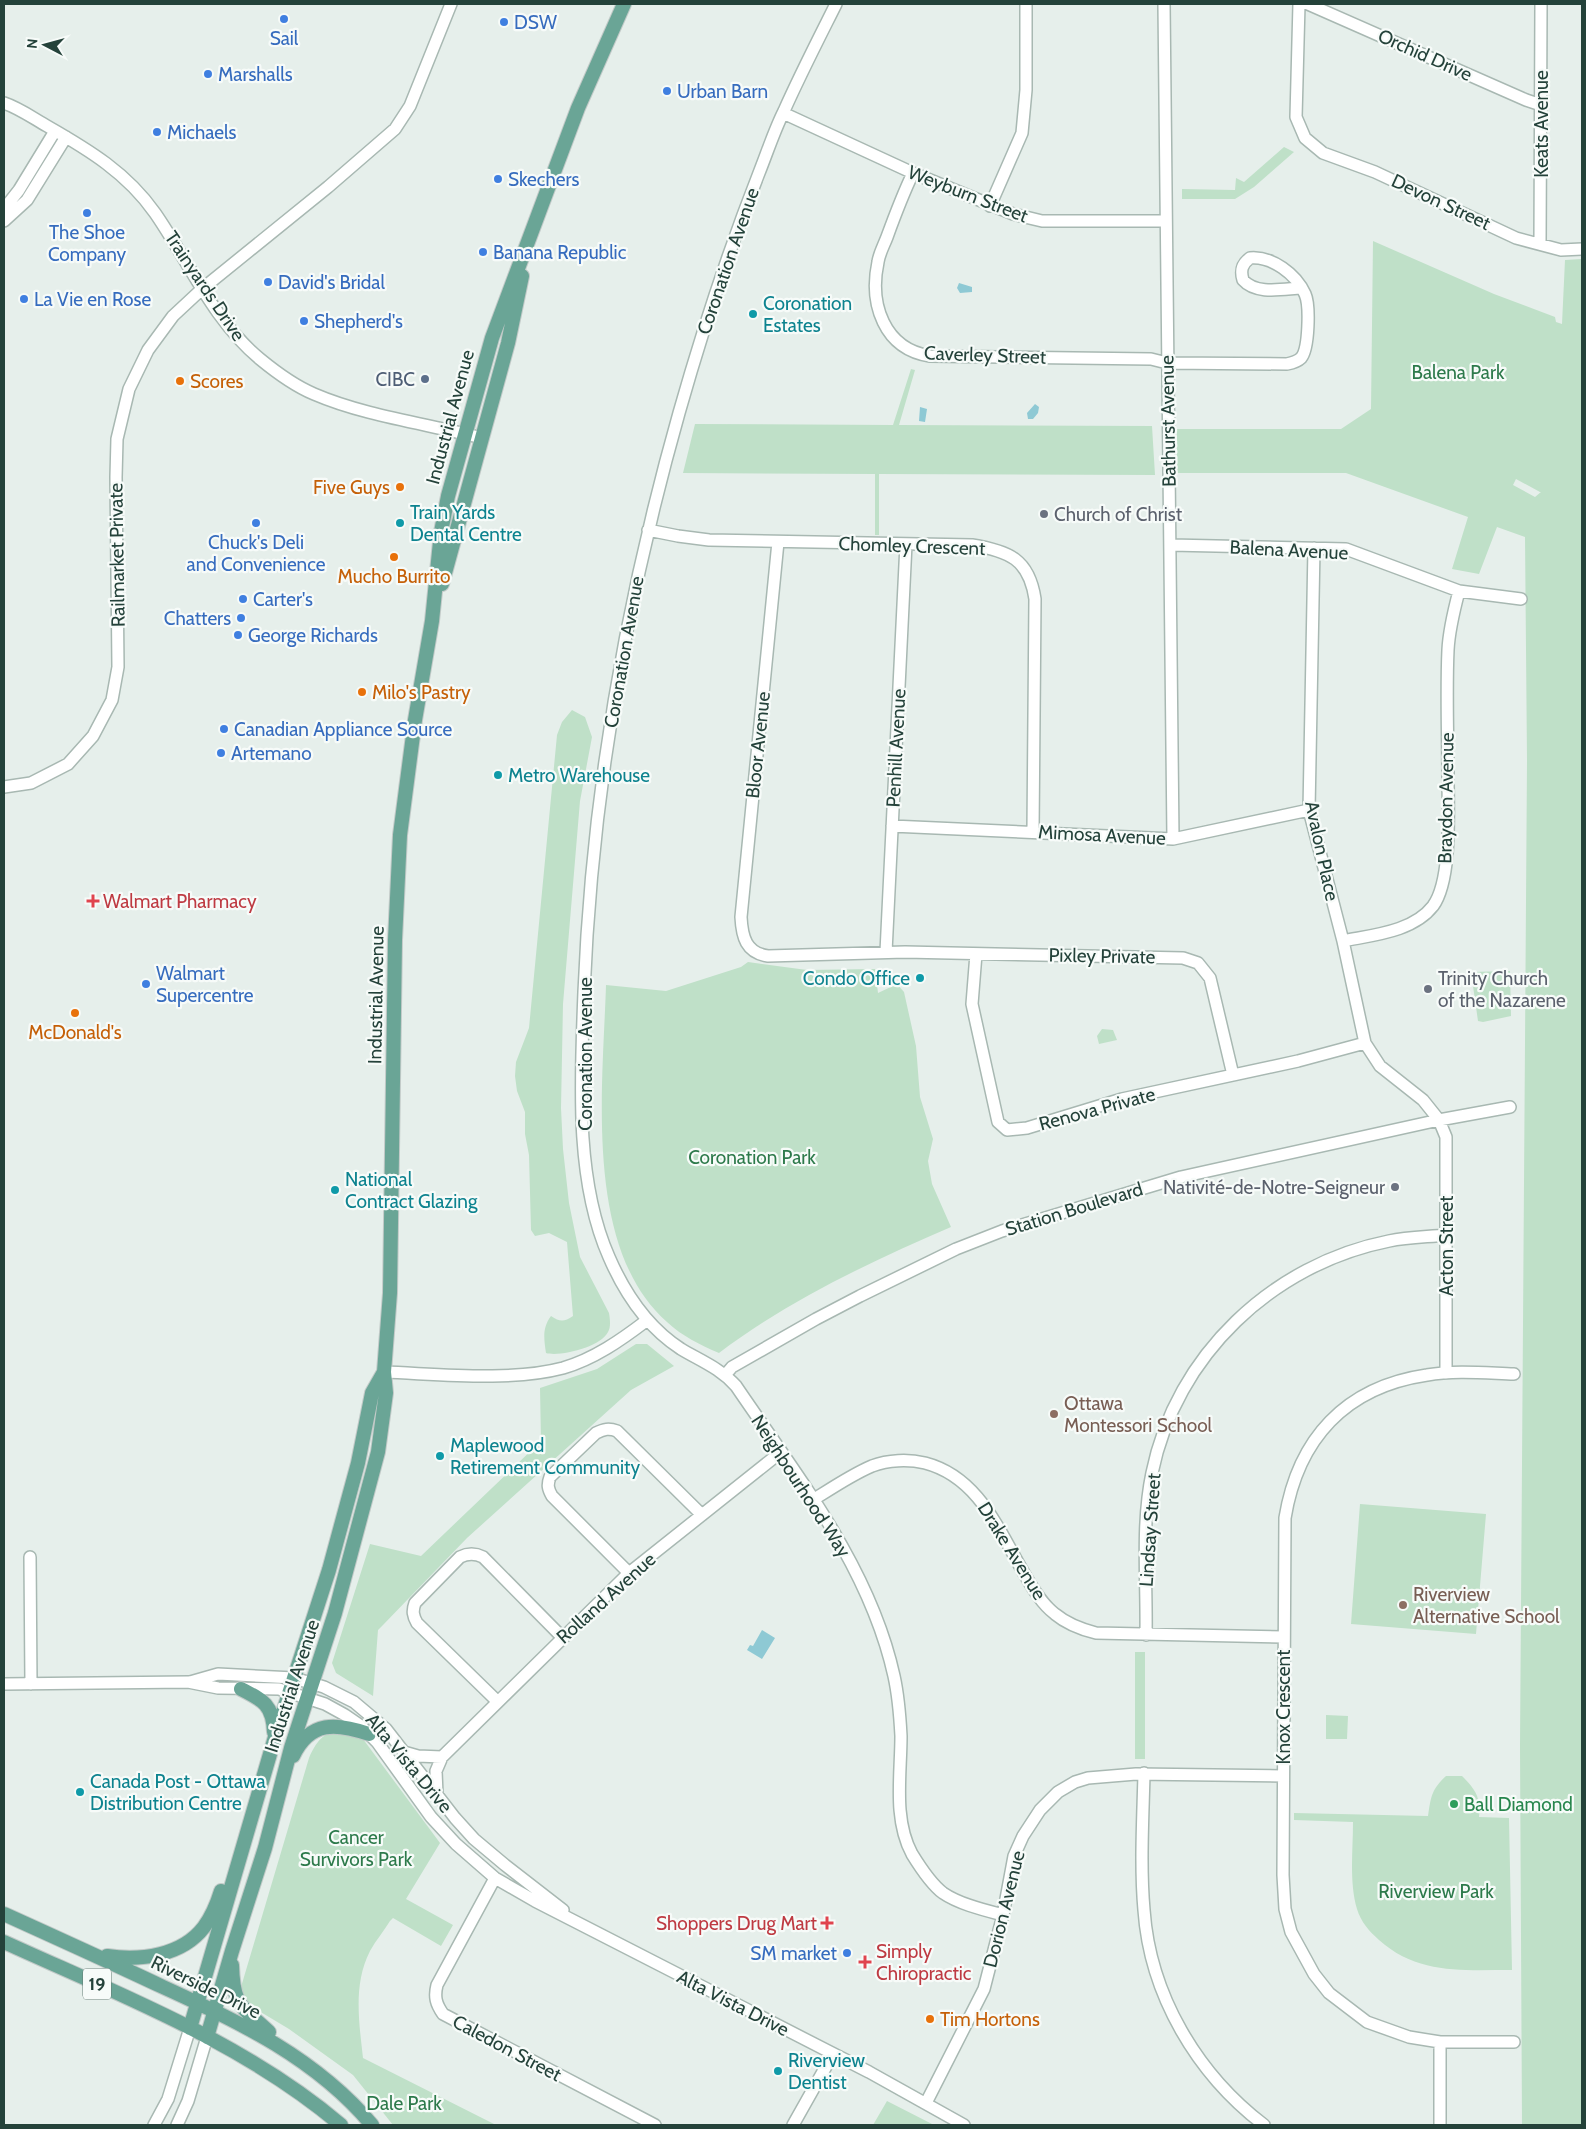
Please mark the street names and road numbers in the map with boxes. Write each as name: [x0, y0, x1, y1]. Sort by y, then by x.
street label: Orchid Drive: [1374, 24, 1476, 86]
street label: Keats Avenue: [1530, 70, 1553, 178]
street label: Weyburn Street: [905, 161, 1032, 228]
street label: Devon Street: [1388, 169, 1495, 235]
street label: Coronation Avenue: [692, 184, 764, 337]
street label: Trainyards Drive: [160, 227, 250, 345]
street label: Caverley Street: [924, 341, 1047, 369]
street label: Industrial Avenue: [421, 347, 479, 487]
street label: Bathurst Avenue: [1155, 355, 1181, 487]
street label: Railmarket Private: [104, 482, 130, 627]
street label: Chomley Crescent: [838, 532, 986, 560]
street label: Balena Avenue: [1229, 535, 1349, 565]
street label: Coronation Avenue: [599, 574, 649, 730]
street label: Penhill Avenue: [881, 688, 911, 808]
street label: Bloor Avenue: [741, 690, 775, 799]
street label: Braydon Avenue: [1433, 732, 1459, 864]
street label: Avalon Place: [1300, 799, 1344, 903]
street label: Mimosa Avenue: [1038, 820, 1167, 850]
street label: Industrial Avenue: [363, 925, 389, 1064]
street label: Pixley Private: [1048, 944, 1156, 968]
street label: Coronation Avenue: [574, 977, 597, 1131]
street label: Renova Private: [1036, 1082, 1158, 1136]
street label: Station Boulevard: [1003, 1177, 1145, 1241]
street label: Acton Street: [1435, 1195, 1458, 1296]
street label: Neighbourhood Way: [746, 1410, 856, 1562]
street label: Lindsay Street: [1135, 1472, 1165, 1588]
street label: Drake Avenue: [973, 1498, 1051, 1604]
street label: Rolland Avenue: [552, 1547, 660, 1648]
street label: Industrial Avenue: [260, 1616, 324, 1755]
street label: Knox Crescent: [1272, 1649, 1295, 1764]
street label: Alta Vista Drive: [361, 1709, 457, 1818]
street label: Dorion Avenue: [978, 1848, 1030, 1970]
street label: Riverside Drive: [147, 1951, 265, 2024]
street label: Alta Vista Drive: [673, 1965, 793, 2041]
road number: 19: [83, 1968, 111, 2000]
street label: Caledon Street: [449, 2010, 566, 2087]

